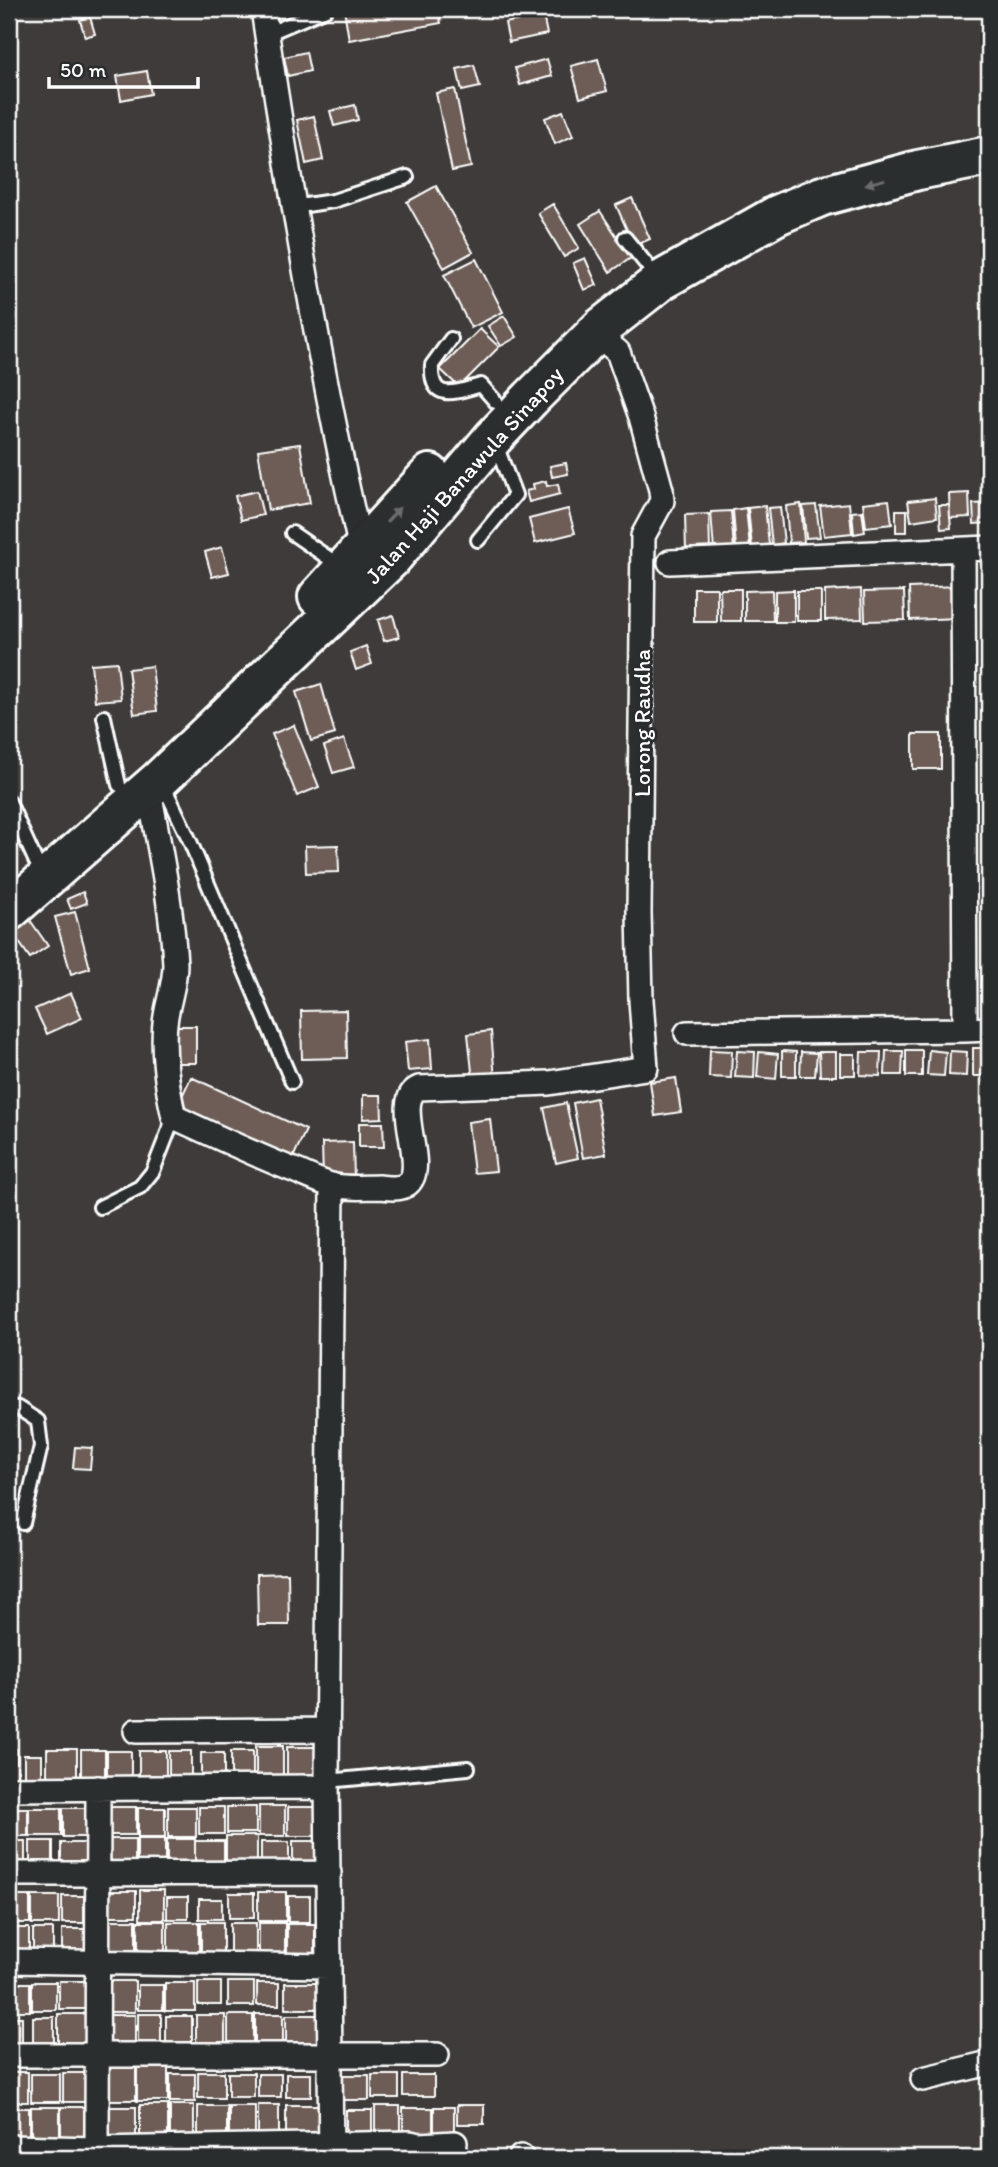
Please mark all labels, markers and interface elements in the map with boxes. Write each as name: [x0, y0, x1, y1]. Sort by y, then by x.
scale bar: [49, 46, 198, 90]
text: 50 m: [60, 57, 107, 82]
one-way arrow: [864, 177, 886, 188]
street label: Jalan Haji Banawula Sinapoy: [359, 360, 569, 589]
one-way arrow: [385, 506, 401, 524]
street label: Lorong Raudha: [628, 649, 656, 797]

